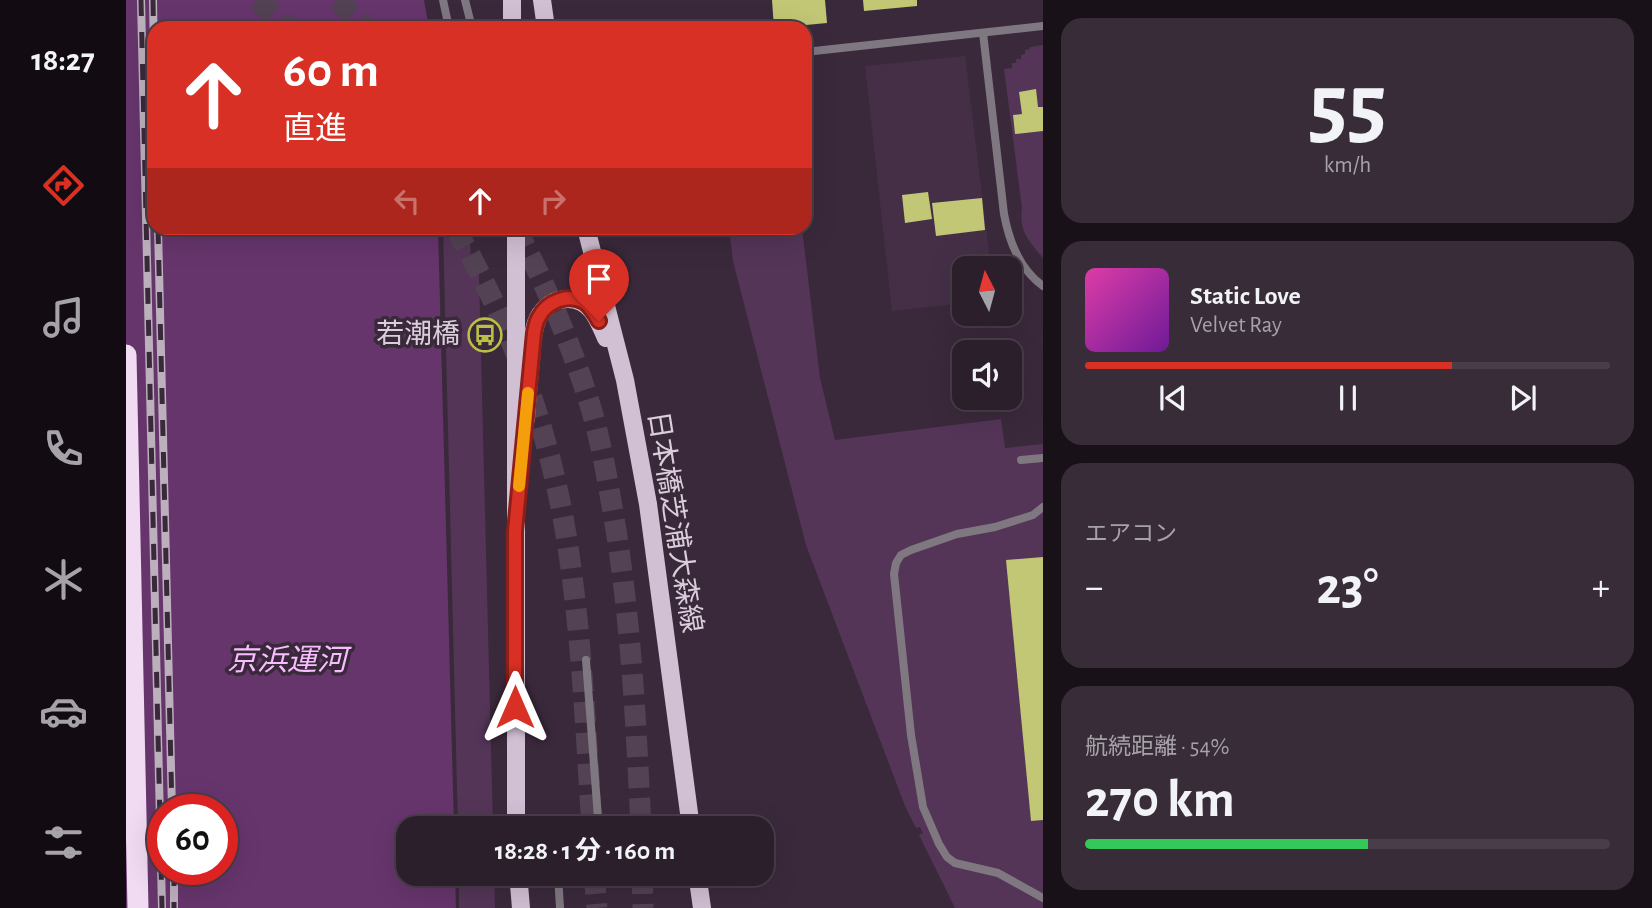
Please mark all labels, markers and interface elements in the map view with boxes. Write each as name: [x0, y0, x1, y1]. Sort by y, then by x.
text: 18:27: [31, 44, 95, 76]
text: 60 m: [283, 47, 379, 96]
icon: ahead: [168, 49, 259, 140]
text: 55: [1308, 61, 1387, 152]
text: 直進: [283, 113, 347, 145]
text: km/h: [1324, 154, 1371, 177]
icon: directions: [39, 161, 88, 210]
icon: left: [388, 182, 426, 220]
icon: ahead: [461, 182, 499, 220]
icon: right: [534, 182, 572, 220]
pin: [569, 249, 629, 321]
north arrow: [952, 256, 1022, 326]
map controls: [952, 256, 1022, 410]
icon: arrive: [580, 260, 618, 298]
text: Static Love: [1190, 283, 1301, 309]
icon: music: [39, 293, 88, 342]
text: Velvet Ray: [1190, 314, 1282, 337]
bus stop icon: 若潮橋: [466, 316, 504, 354]
place label: 若潮橋: [376, 319, 460, 349]
button: sound: [952, 340, 1022, 410]
icon: previous: [1154, 379, 1192, 417]
icon: pause: [1329, 379, 1367, 417]
icon: next: [1504, 379, 1542, 417]
street label: 日本橋芝浦大森線: [643, 409, 707, 635]
icon: phone: [39, 424, 88, 473]
text: エアコン: [1085, 523, 1177, 546]
icon: climate: [39, 555, 88, 604]
text: 23°: [1316, 561, 1379, 613]
text: −: [1085, 569, 1103, 607]
text: +: [1592, 569, 1610, 607]
water label: 京浜運河: [227, 644, 352, 676]
position arrow: [478, 670, 552, 744]
icon: car: [39, 687, 88, 736]
text: 航続距離 · 54%: [1085, 736, 1230, 759]
text: 270 km: [1085, 774, 1235, 826]
speed limit sign: 60: [147, 794, 238, 885]
icon: filters: [39, 818, 88, 867]
text: 18:28 · 1 分 · 160 m: [495, 838, 675, 864]

